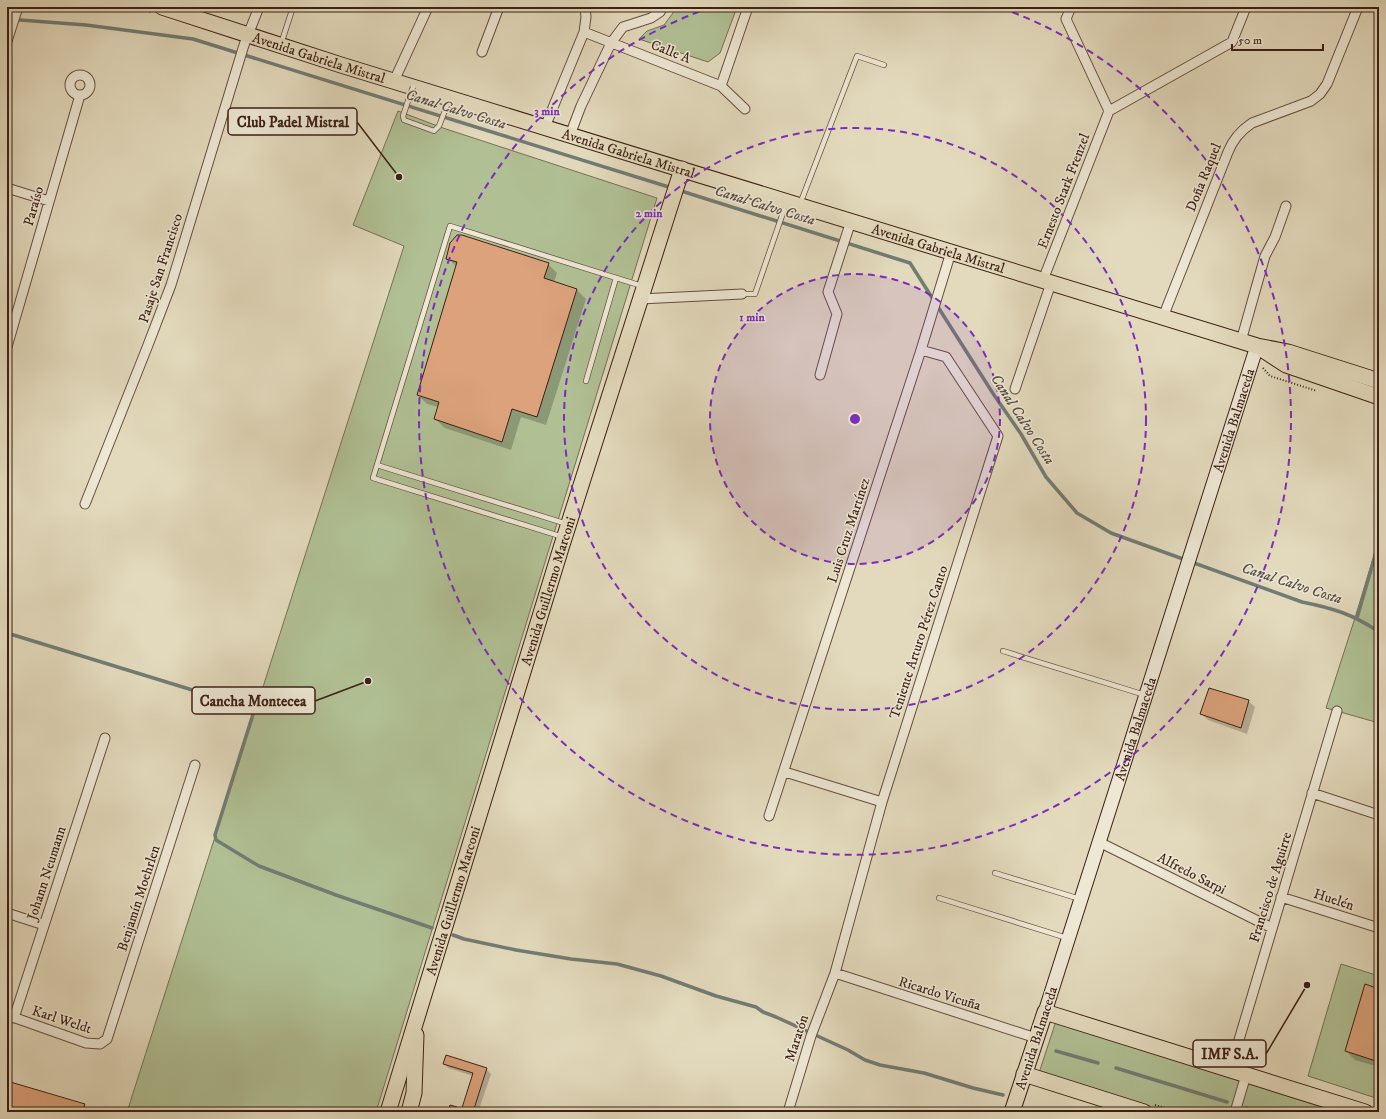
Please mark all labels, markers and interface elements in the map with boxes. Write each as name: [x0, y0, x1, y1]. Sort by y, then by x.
scale bar: [1232, 26, 1323, 52]
street label: Avenida Gabriela Mistral: [250, 29, 388, 88]
text: 50 m: [1238, 33, 1262, 48]
street label: Calle A: [648, 36, 694, 68]
water label: Canal Calvo Costa: [403, 85, 509, 134]
text: 3 min: [534, 104, 560, 119]
callout: Club Padel Mistral: [228, 108, 357, 135]
text: Club Padel Mistral: [237, 113, 350, 132]
street label: Avenida Gabriela Mistral: [559, 125, 698, 183]
street label: Ernesto Stark Frenzel: [1034, 130, 1095, 252]
street label: Doña Raquel: [1182, 140, 1226, 214]
water label: Canal Calvo Costa: [712, 181, 818, 230]
street label: Paraíso: [20, 184, 48, 228]
text: 2 min: [636, 206, 663, 221]
street label: Pasaje San Francisco: [135, 211, 187, 325]
street label: Avenida Gabriela Mistral: [869, 220, 1008, 278]
text: 1 min: [739, 310, 765, 325]
street label: Avenida Balmaceda: [1209, 366, 1259, 475]
water label: Canal Calvo Costa: [986, 370, 1059, 468]
centre of rings: [848, 412, 862, 426]
street label: Luis Cruz Martínez: [823, 475, 874, 585]
street label: Avenida Guillermo Marconi: [517, 514, 581, 668]
water label: Canal Calvo Costa: [1239, 558, 1344, 609]
street label: Teniente Arturo Pérez Canto: [886, 563, 952, 721]
street label: Avenida Balmaceda: [1111, 675, 1161, 783]
callout: Cancha Montecea: [192, 687, 315, 714]
text: Cancha Montecea: [200, 692, 307, 711]
street label: Johann Neumann: [23, 823, 71, 925]
street label: Avenida Guillermo Marconi: [422, 824, 485, 978]
street label: Francisco de Aguirre: [1246, 830, 1296, 945]
street label: Benjamín Moehrlen: [113, 842, 165, 954]
street label: Alfredo Sarpi: [1154, 849, 1229, 899]
street label: Huelén: [1311, 885, 1357, 915]
street label: Ricardo Vicuña: [896, 973, 983, 1015]
street label: Avenida Balmaceda: [1012, 984, 1062, 1092]
street label: Karl Weldt: [30, 1002, 94, 1038]
street label: Maratón: [781, 1012, 813, 1064]
callout: IMF S.A.: [1193, 1040, 1266, 1067]
text: IMF S.A.: [1201, 1045, 1259, 1064]

